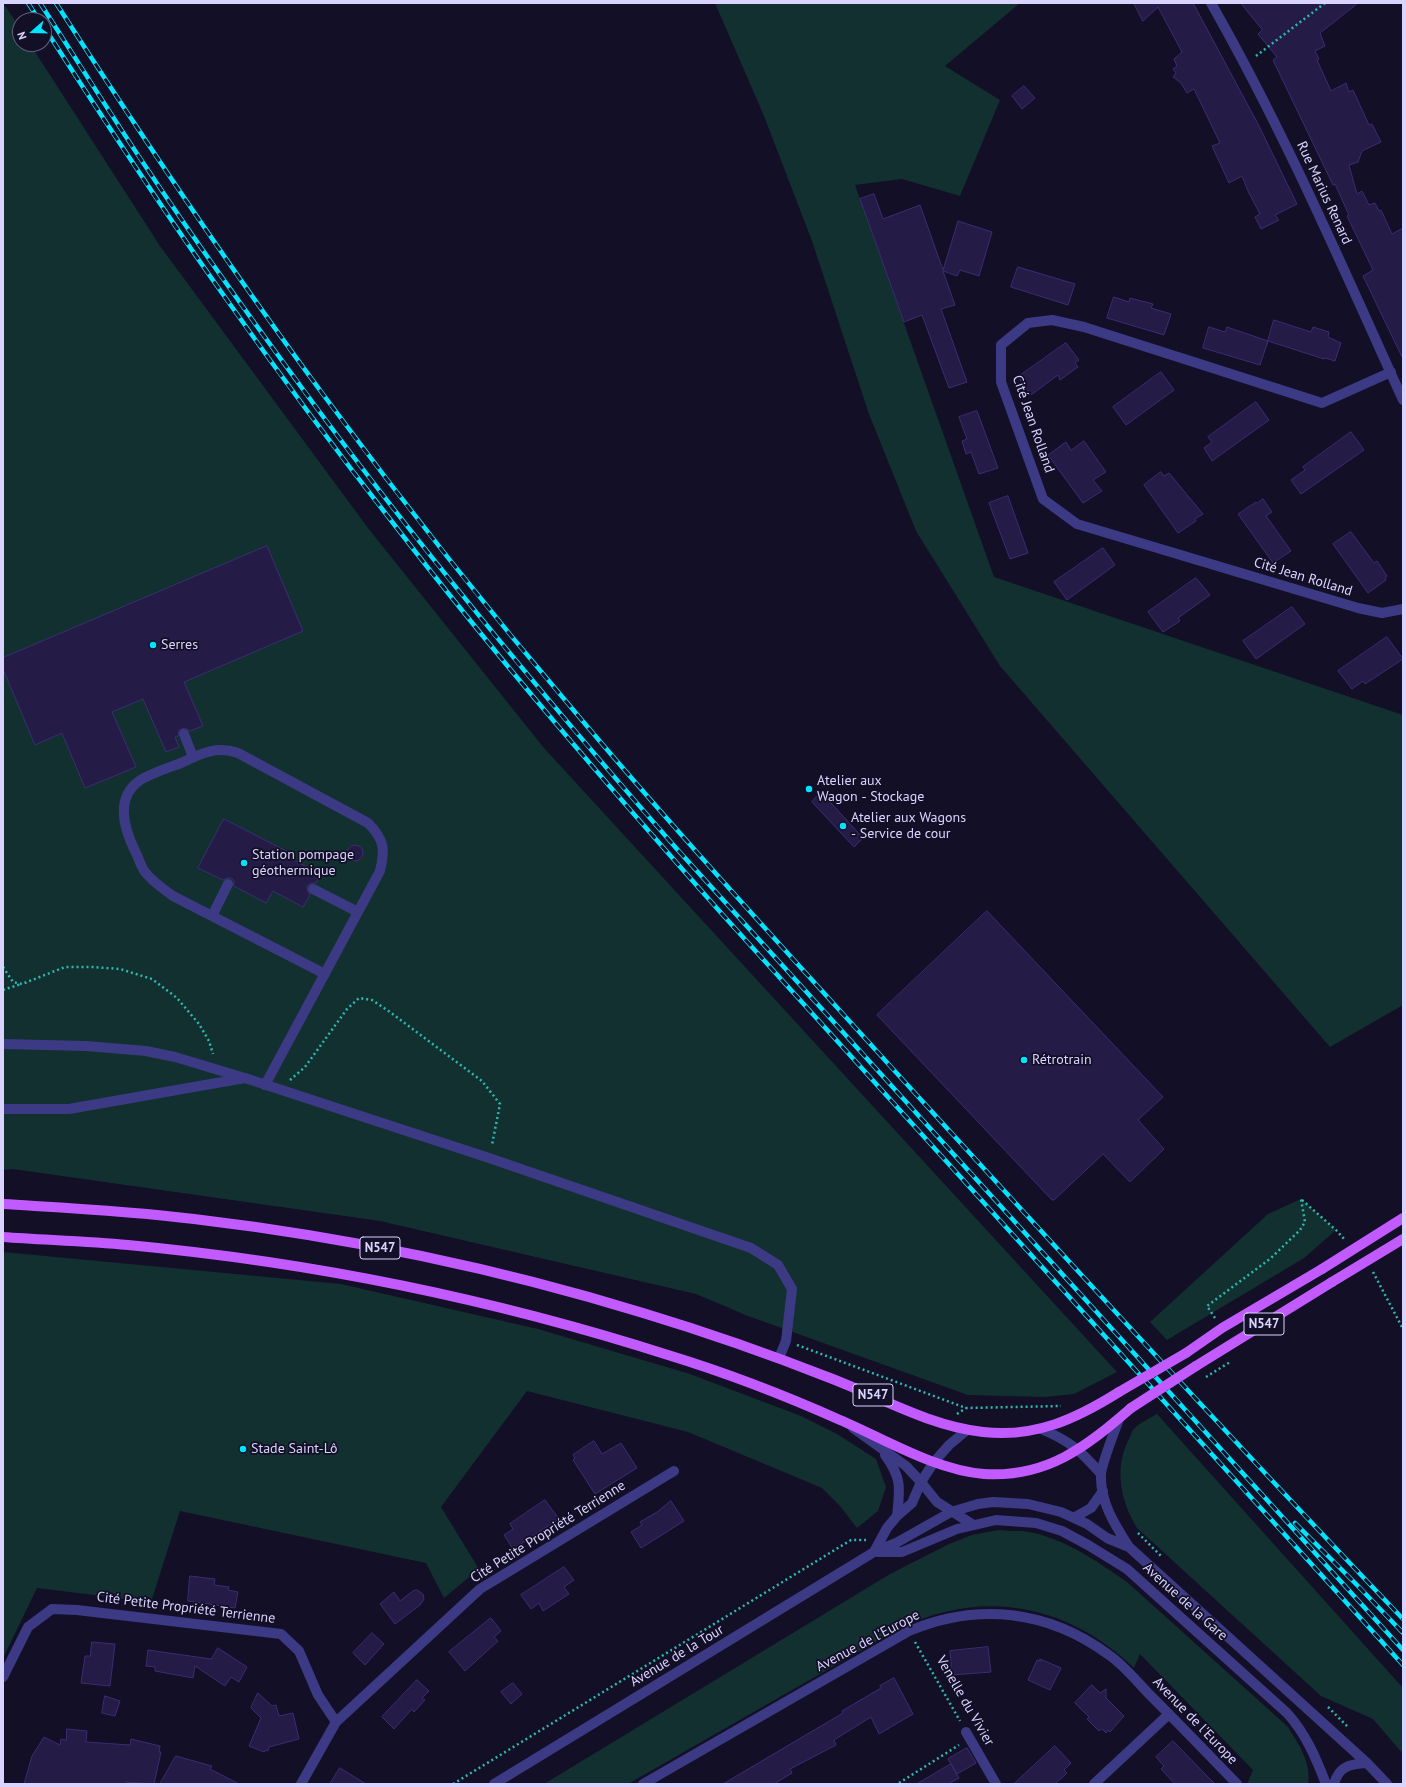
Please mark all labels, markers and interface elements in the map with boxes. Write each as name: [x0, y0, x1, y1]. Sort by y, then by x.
north arrow: [12, 12, 52, 52]
text: N: [14, 30, 29, 42]
street label: Rue Marius Renard: [1293, 139, 1355, 247]
street label: Cité Jean Rolland: [1008, 373, 1058, 475]
street label: Cité Jean Rolland: [1252, 554, 1354, 600]
place label: Serres: [161, 637, 198, 653]
marker: Serres: [148, 640, 158, 650]
place label: Atelier aux Wagon - Stockage: [817, 773, 924, 806]
marker: Atelier aux Wagon - Stockage: [804, 784, 814, 794]
place label: Atelier aux Wagons - Service de cour: [851, 810, 966, 842]
marker: Atelier aux Wagons - Service de cour: [838, 821, 848, 831]
place label: Station pompage géothermique: [252, 847, 354, 880]
marker: Station pompage géothermique: [239, 858, 249, 868]
place label: Rétrotrain: [1032, 1052, 1092, 1068]
marker: Rétrotrain: [1019, 1055, 1029, 1065]
road number: N547: [360, 1237, 400, 1259]
road number: N547: [1244, 1313, 1284, 1335]
road number: N547: [853, 1384, 893, 1406]
place label: Stade Saint-Lô: [251, 1441, 338, 1457]
marker: Stade Saint-Lô: [238, 1444, 248, 1454]
street label: Cité Petite Propriété Terrienne: [467, 1477, 629, 1587]
street label: Avenue de la Gare: [1139, 1560, 1231, 1644]
street label: Cité Petite Propriété Terrienne: [96, 1589, 276, 1627]
street label: Avenue de l'Europe: [813, 1607, 923, 1675]
street label: Avenue de la Tour: [627, 1621, 727, 1691]
street label: Venelle du Vivier: [932, 1653, 998, 1749]
street label: Avenue de l'Europe: [1149, 1674, 1241, 1768]

